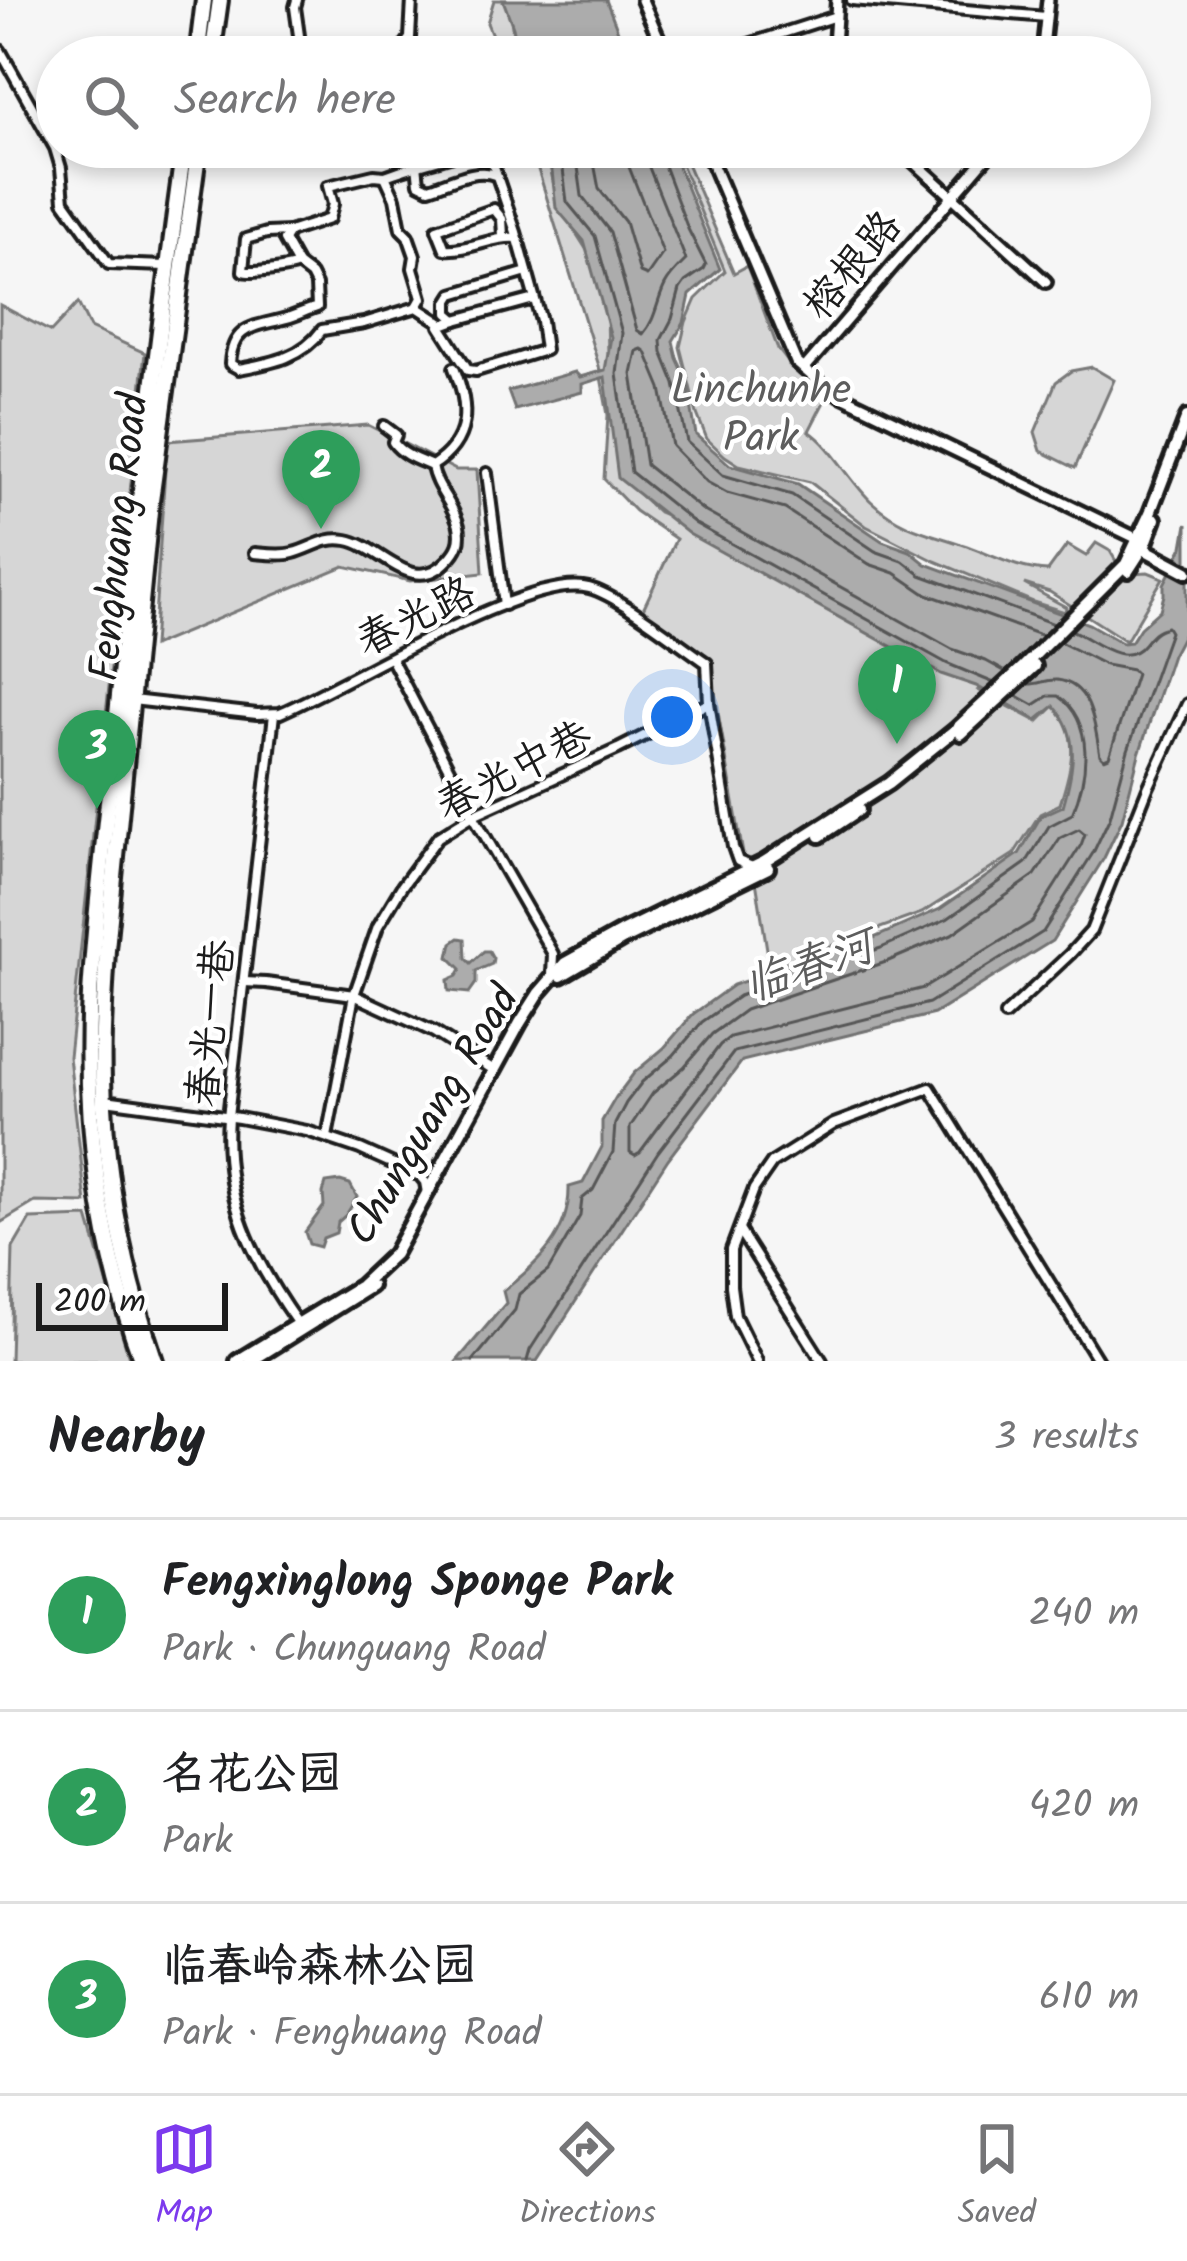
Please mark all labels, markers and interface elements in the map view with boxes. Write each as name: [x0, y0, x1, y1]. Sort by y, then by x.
search box: [36, 36, 1151, 168]
text: Search here: [174, 66, 396, 138]
icon: search: [78, 69, 144, 135]
street label: 榕根路: [788, 196, 920, 336]
park label: Linchunhe Park: [671, 358, 851, 473]
street label: Fenghuang Road: [72, 389, 169, 685]
pin: 2: [282, 430, 360, 529]
street label: 春光路: [345, 560, 488, 676]
pin: 1: [858, 645, 936, 744]
your location: [642, 687, 702, 747]
street label: 春光中巷: [425, 704, 605, 840]
pin: 3: [58, 710, 136, 809]
water label: 临春河: [734, 909, 891, 1024]
street label: 春光一巷: [170, 936, 255, 1110]
street label: Chunguang Road: [330, 972, 539, 1259]
scale bar: [36, 1277, 228, 1330]
text: 200 m: [54, 1277, 146, 1330]
text: Nearby: [48, 1399, 205, 1480]
text: 3 results: [994, 1408, 1139, 1470]
text: Fengxinglong Sponge Park: [162, 1548, 672, 1620]
text: 1: [81, 1584, 93, 1646]
text: 240 m: [1029, 1584, 1139, 1646]
text: Park · Chunguang Road: [162, 1620, 546, 1682]
text: 名花公园: [162, 1740, 342, 1812]
text: 2: [76, 1776, 98, 1838]
text: 420 m: [1029, 1776, 1139, 1838]
text: Park: [162, 1812, 233, 1874]
text: 临春岭森林公园: [162, 1932, 477, 2004]
text: 3: [76, 1968, 98, 2030]
text: 610 m: [1039, 1968, 1139, 2030]
text: Park · Fenghuang Road: [162, 2004, 542, 2066]
tab: Map: [151, 2116, 217, 2241]
tab: Directions: [519, 2116, 656, 2241]
tab: Saved: [958, 2116, 1036, 2241]

